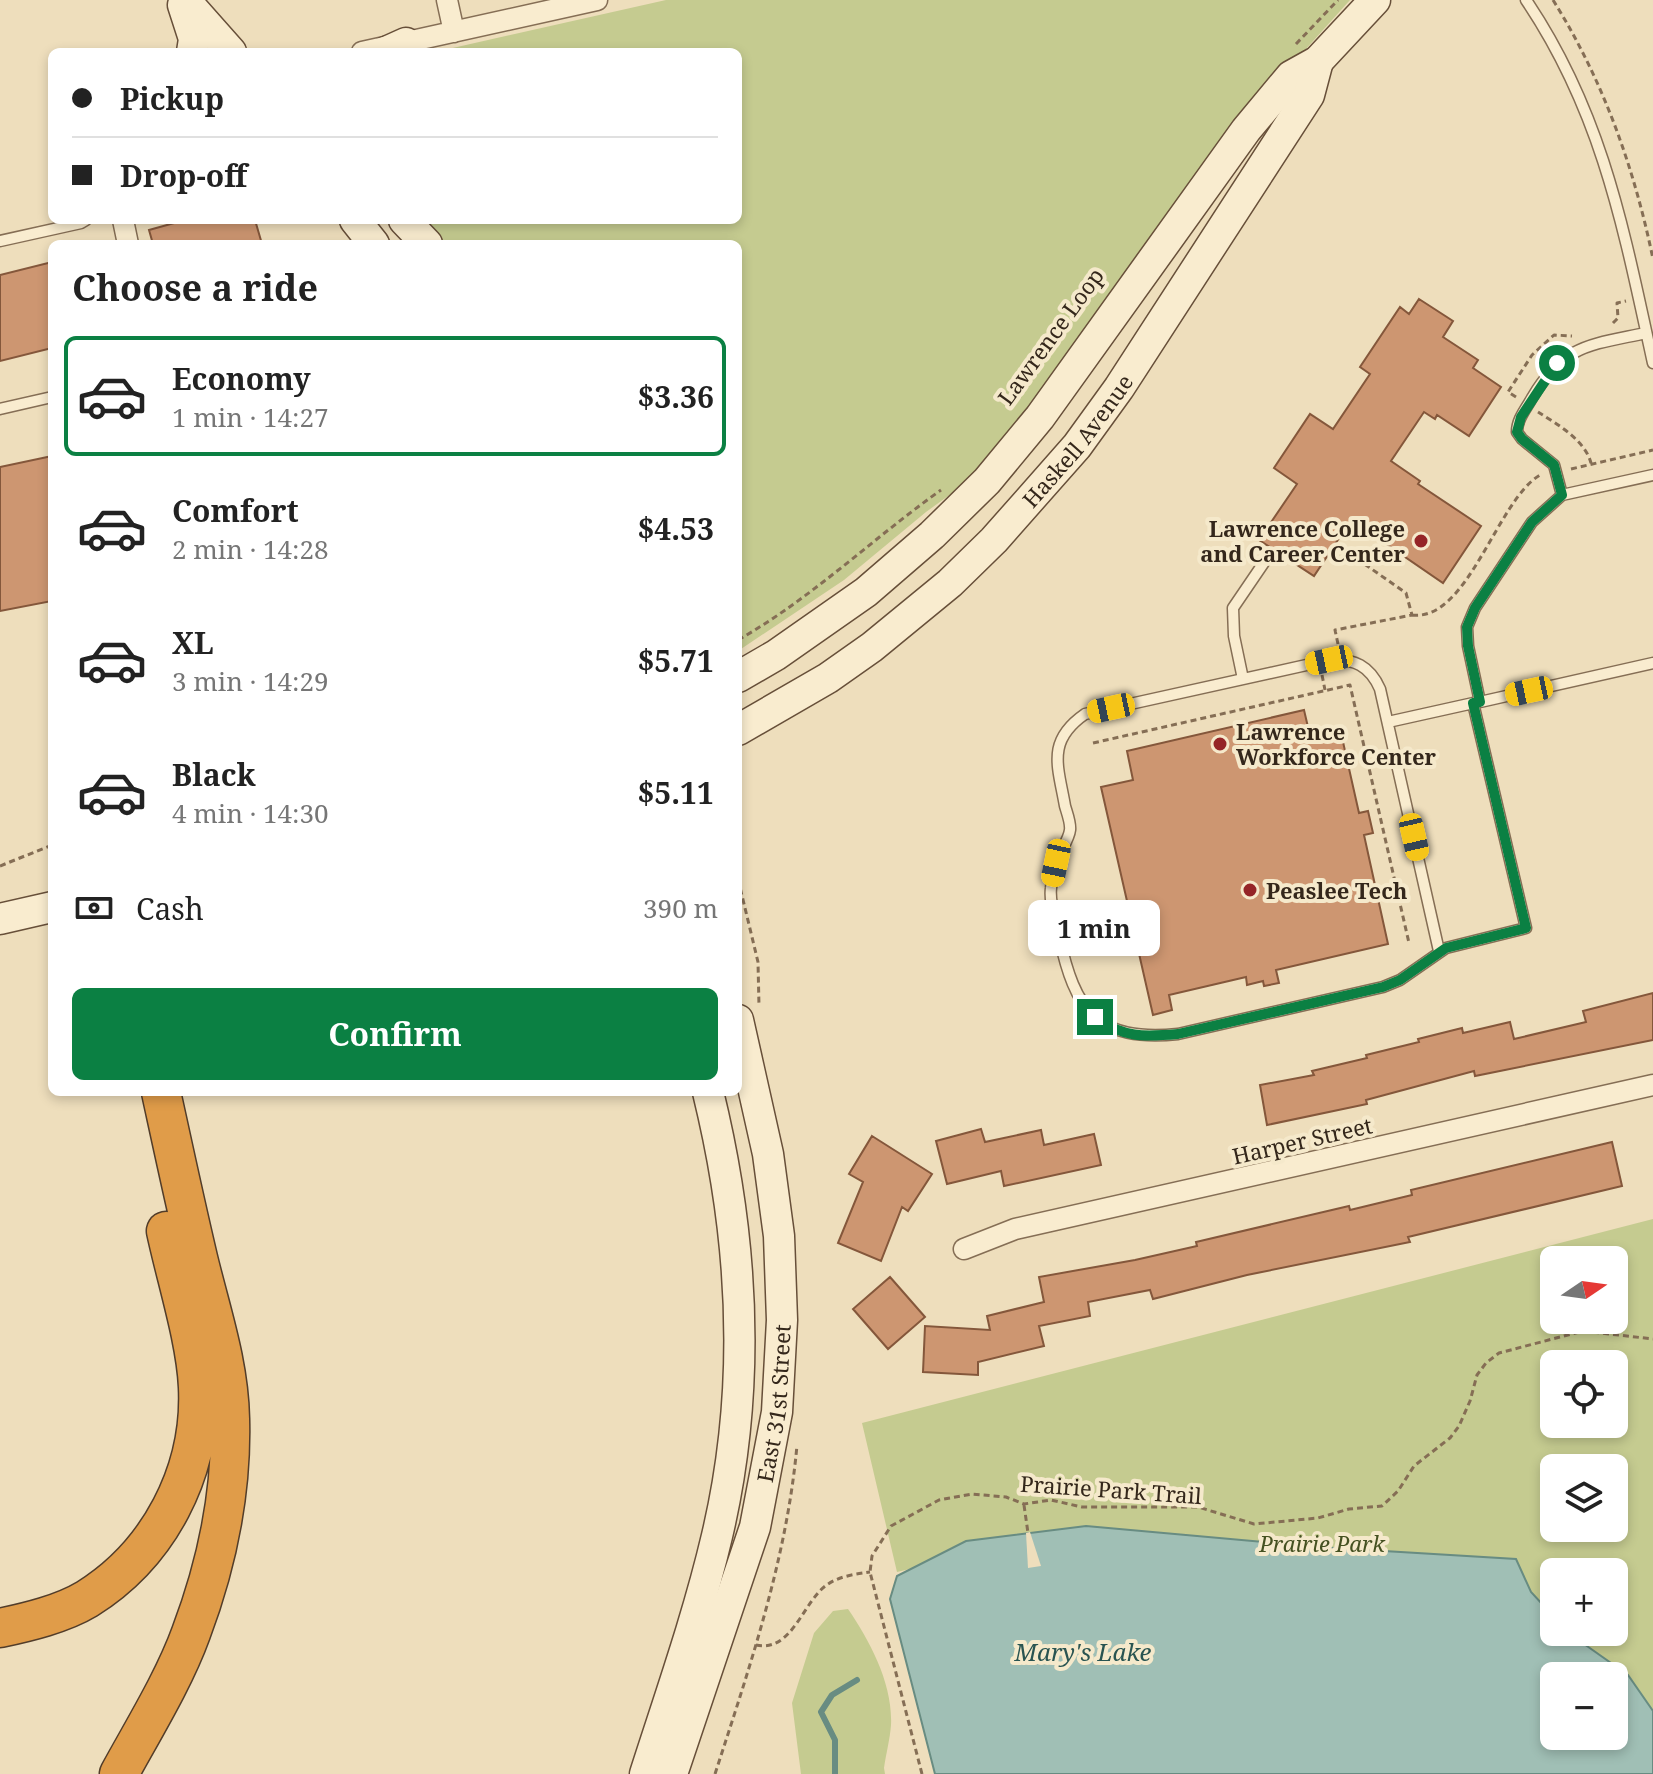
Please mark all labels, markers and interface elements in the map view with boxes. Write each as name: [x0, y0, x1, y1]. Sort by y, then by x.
text: Pickup: [120, 78, 224, 119]
text: Drop-off: [120, 155, 247, 196]
street label: Lawrence Loop: [990, 262, 1110, 410]
text: Choose a ride: [72, 263, 318, 312]
route start: [1539, 345, 1575, 381]
text: Economy: [172, 358, 311, 399]
icon: car: [76, 360, 148, 432]
street label: Haskell Avenue: [1015, 368, 1139, 513]
text: $3.36: [637, 376, 714, 417]
text: 1 min · 14:27: [172, 399, 329, 435]
text: Comfort: [172, 490, 299, 531]
icon: car: [76, 492, 148, 564]
text: $4.53: [637, 508, 714, 549]
place label: Lawrence College and Career Center: [1200, 513, 1405, 568]
text: 2 min · 14:28: [172, 531, 329, 567]
marker: Lawrence College and Career Center: [1412, 532, 1430, 550]
text: XL: [172, 622, 214, 663]
icon: car: [76, 624, 148, 696]
text: $5.71: [637, 640, 714, 681]
car: [1303, 643, 1355, 677]
text: 3 min · 14:29: [172, 663, 329, 699]
car: [1503, 674, 1555, 708]
car: [1085, 691, 1137, 725]
place label: Lawrence Workforce Center: [1236, 716, 1437, 771]
marker: Lawrence Workforce Center: [1211, 735, 1229, 753]
text: Black: [172, 754, 256, 795]
icon: car: [76, 756, 148, 828]
text: $5.11: [637, 772, 714, 813]
text: 4 min · 14:30: [172, 795, 329, 831]
car: [1397, 811, 1431, 863]
car: [1039, 837, 1073, 889]
place label: Peaslee Tech: [1266, 875, 1408, 905]
marker: Peaslee Tech: [1241, 881, 1259, 899]
icon: cash: [72, 886, 116, 930]
text: Cash: [136, 888, 204, 929]
text: 390 m: [643, 890, 718, 926]
callout: 1 min: [1029, 901, 1161, 957]
text: 1 min: [1057, 910, 1131, 946]
button: Confirm: [72, 988, 718, 1080]
route end: [1077, 999, 1113, 1035]
street label: Harper Street: [1229, 1109, 1375, 1171]
north arrow: [1540, 1246, 1628, 1334]
map controls: [1540, 1246, 1628, 1750]
street label: East 31st Street: [749, 1323, 797, 1485]
button: locate: [1540, 1350, 1628, 1438]
button: layers: [1540, 1454, 1628, 1542]
street label: Prairie Park Trail: [1019, 1468, 1203, 1510]
park label: Prairie Park: [1258, 1528, 1386, 1558]
button: +: [1540, 1558, 1628, 1646]
water label: Mary's Lake: [1014, 1635, 1152, 1668]
button: −: [1540, 1662, 1628, 1750]

